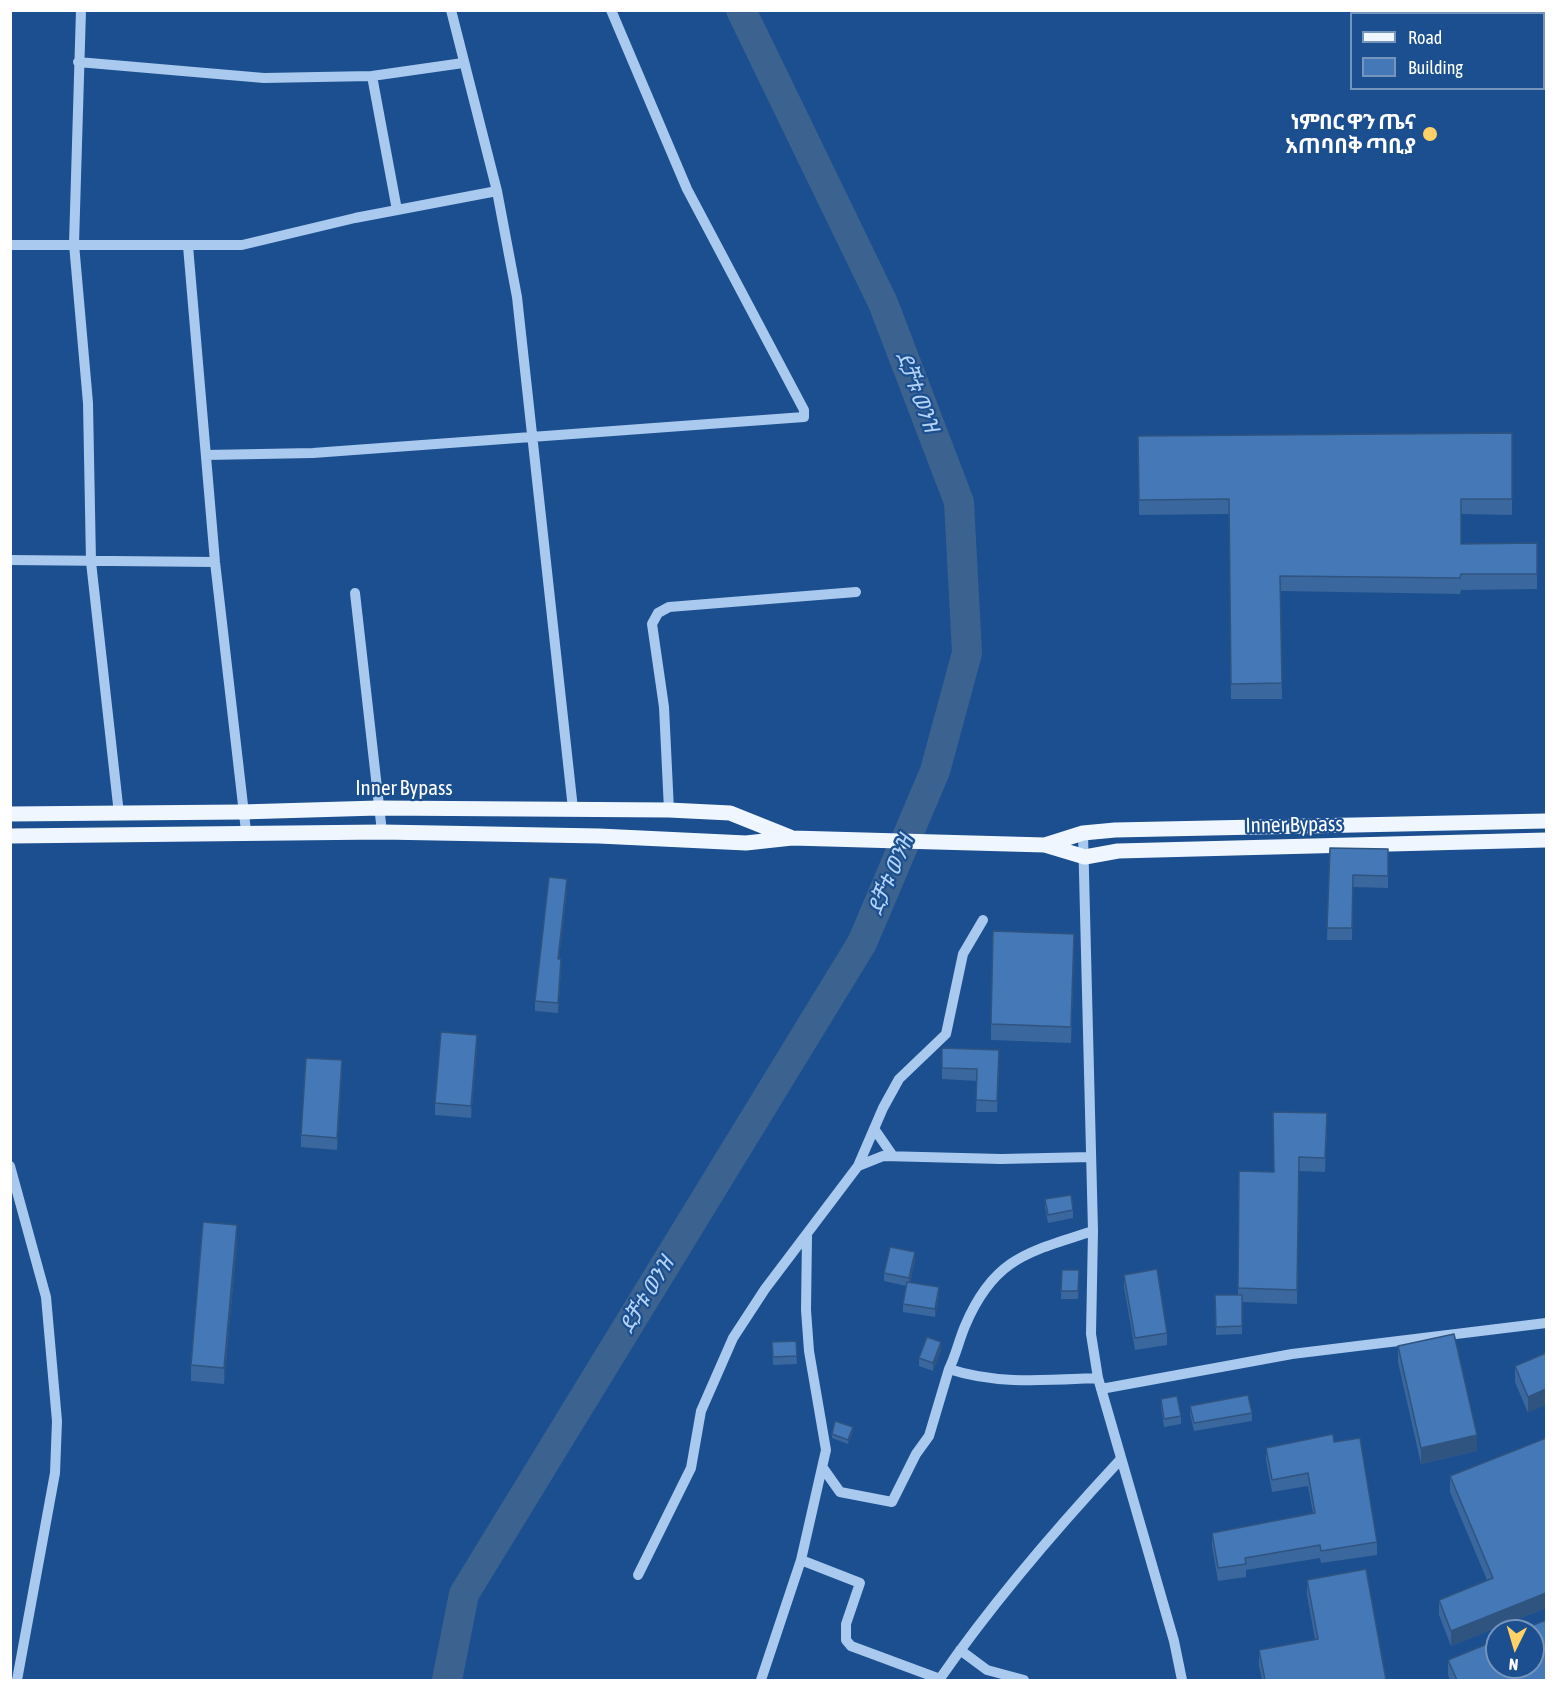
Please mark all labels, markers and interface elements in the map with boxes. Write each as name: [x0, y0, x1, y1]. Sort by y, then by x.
legend: [1350, 12, 1545, 90]
text: Road: [1408, 27, 1442, 48]
text: Building: [1408, 57, 1463, 78]
place label: ነምበር ዋን ጤና አጠባበቅ ጣቢያ: [1285, 109, 1416, 159]
marker: ነምበር ዋን ጤና አጠባበቅ ጣቢያ: [1421, 125, 1439, 143]
water label: ደቻቱ ወንዝ: [890, 348, 944, 436]
street label: Inner Bypass: [355, 775, 453, 801]
street label: Inner Bypass: [1245, 812, 1343, 838]
water label: ደቻቱ ወንዝ: [862, 831, 920, 919]
water label: ደቻቱ ወንዝ: [614, 1252, 680, 1338]
north arrow: [1485, 1619, 1545, 1679]
text: N: [1508, 1656, 1519, 1674]

